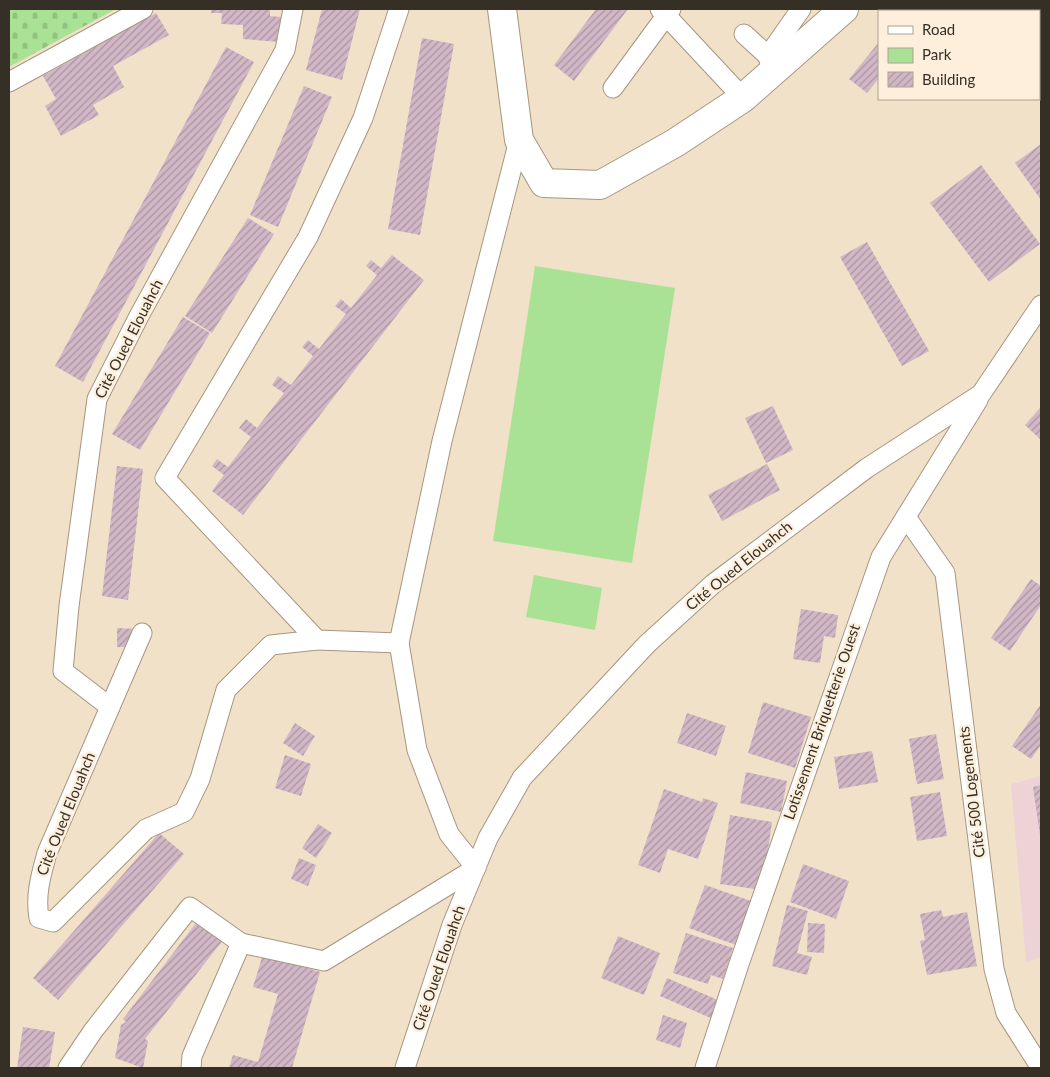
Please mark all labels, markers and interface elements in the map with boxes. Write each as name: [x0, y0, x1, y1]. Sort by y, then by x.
legend: [878, 10, 1040, 100]
text: Road: [922, 20, 955, 38]
text: Park: [922, 45, 952, 63]
text: Building: [922, 70, 975, 88]
street label: Cité Oued Elouahch: [90, 276, 166, 401]
street label: Cité Oued Elouahch: [682, 517, 795, 614]
street label: Lotissement Briquetterie Ouest: [779, 621, 863, 822]
street label: Cité 500 Logements: [954, 725, 988, 859]
street label: Cité Oued Elouahch: [32, 749, 98, 878]
street label: Cité Oued Elouahch: [408, 903, 468, 1033]

